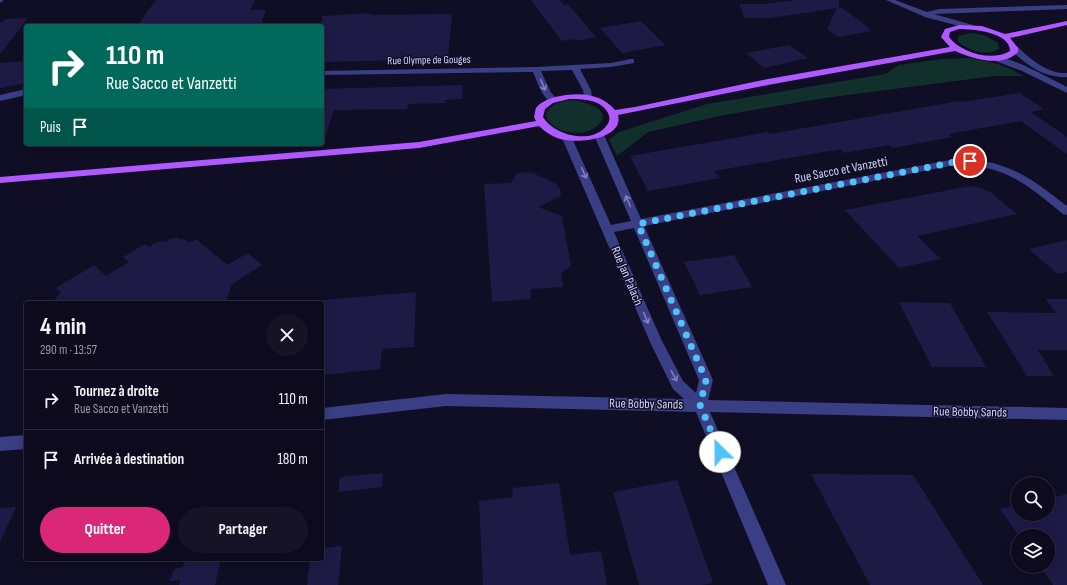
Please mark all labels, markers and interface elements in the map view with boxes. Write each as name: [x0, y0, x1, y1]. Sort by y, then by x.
text: 110 m: [106, 39, 164, 72]
icon: right: [40, 40, 92, 92]
street label: Rue Olympe de Gouges: [387, 53, 471, 67]
text: Rue Sacco et Vanzetti: [106, 73, 237, 94]
one-way arrow: [540, 79, 547, 91]
icon: arrive: [69, 116, 91, 138]
text: Puis: [40, 118, 61, 137]
pin: [953, 144, 987, 178]
icon: arrive: [959, 150, 981, 172]
street label: Rue Sacco et Vanzetti: [793, 153, 889, 187]
one-way arrow: [581, 167, 588, 179]
one-way arrow: [624, 196, 631, 208]
street label: Rue Jan Palach: [607, 244, 647, 308]
text: 4 min: [40, 312, 86, 341]
one-way arrow: [643, 312, 650, 324]
button: close: [266, 314, 308, 356]
text: 290 m · 13:57: [40, 342, 97, 358]
one-way arrow: [671, 370, 678, 382]
text: Tournez à droite: [74, 382, 159, 401]
icon: right: [40, 389, 62, 411]
text: 110 m: [279, 390, 308, 409]
street label: Rue Bobby Sands: [609, 395, 683, 413]
text: Rue Sacco et Vanzetti: [74, 401, 168, 417]
street label: Rue Bobby Sands: [933, 403, 1007, 421]
position arrow: [699, 431, 741, 473]
icon: arrive: [40, 449, 62, 471]
text: Arrivée à destination: [74, 450, 184, 469]
text: 180 m: [277, 450, 308, 469]
map controls: [1011, 477, 1055, 573]
button: search: [1011, 477, 1055, 521]
button: Quitter: [40, 507, 170, 553]
button: Partager: [178, 507, 308, 553]
button: layers: [1011, 529, 1055, 573]

